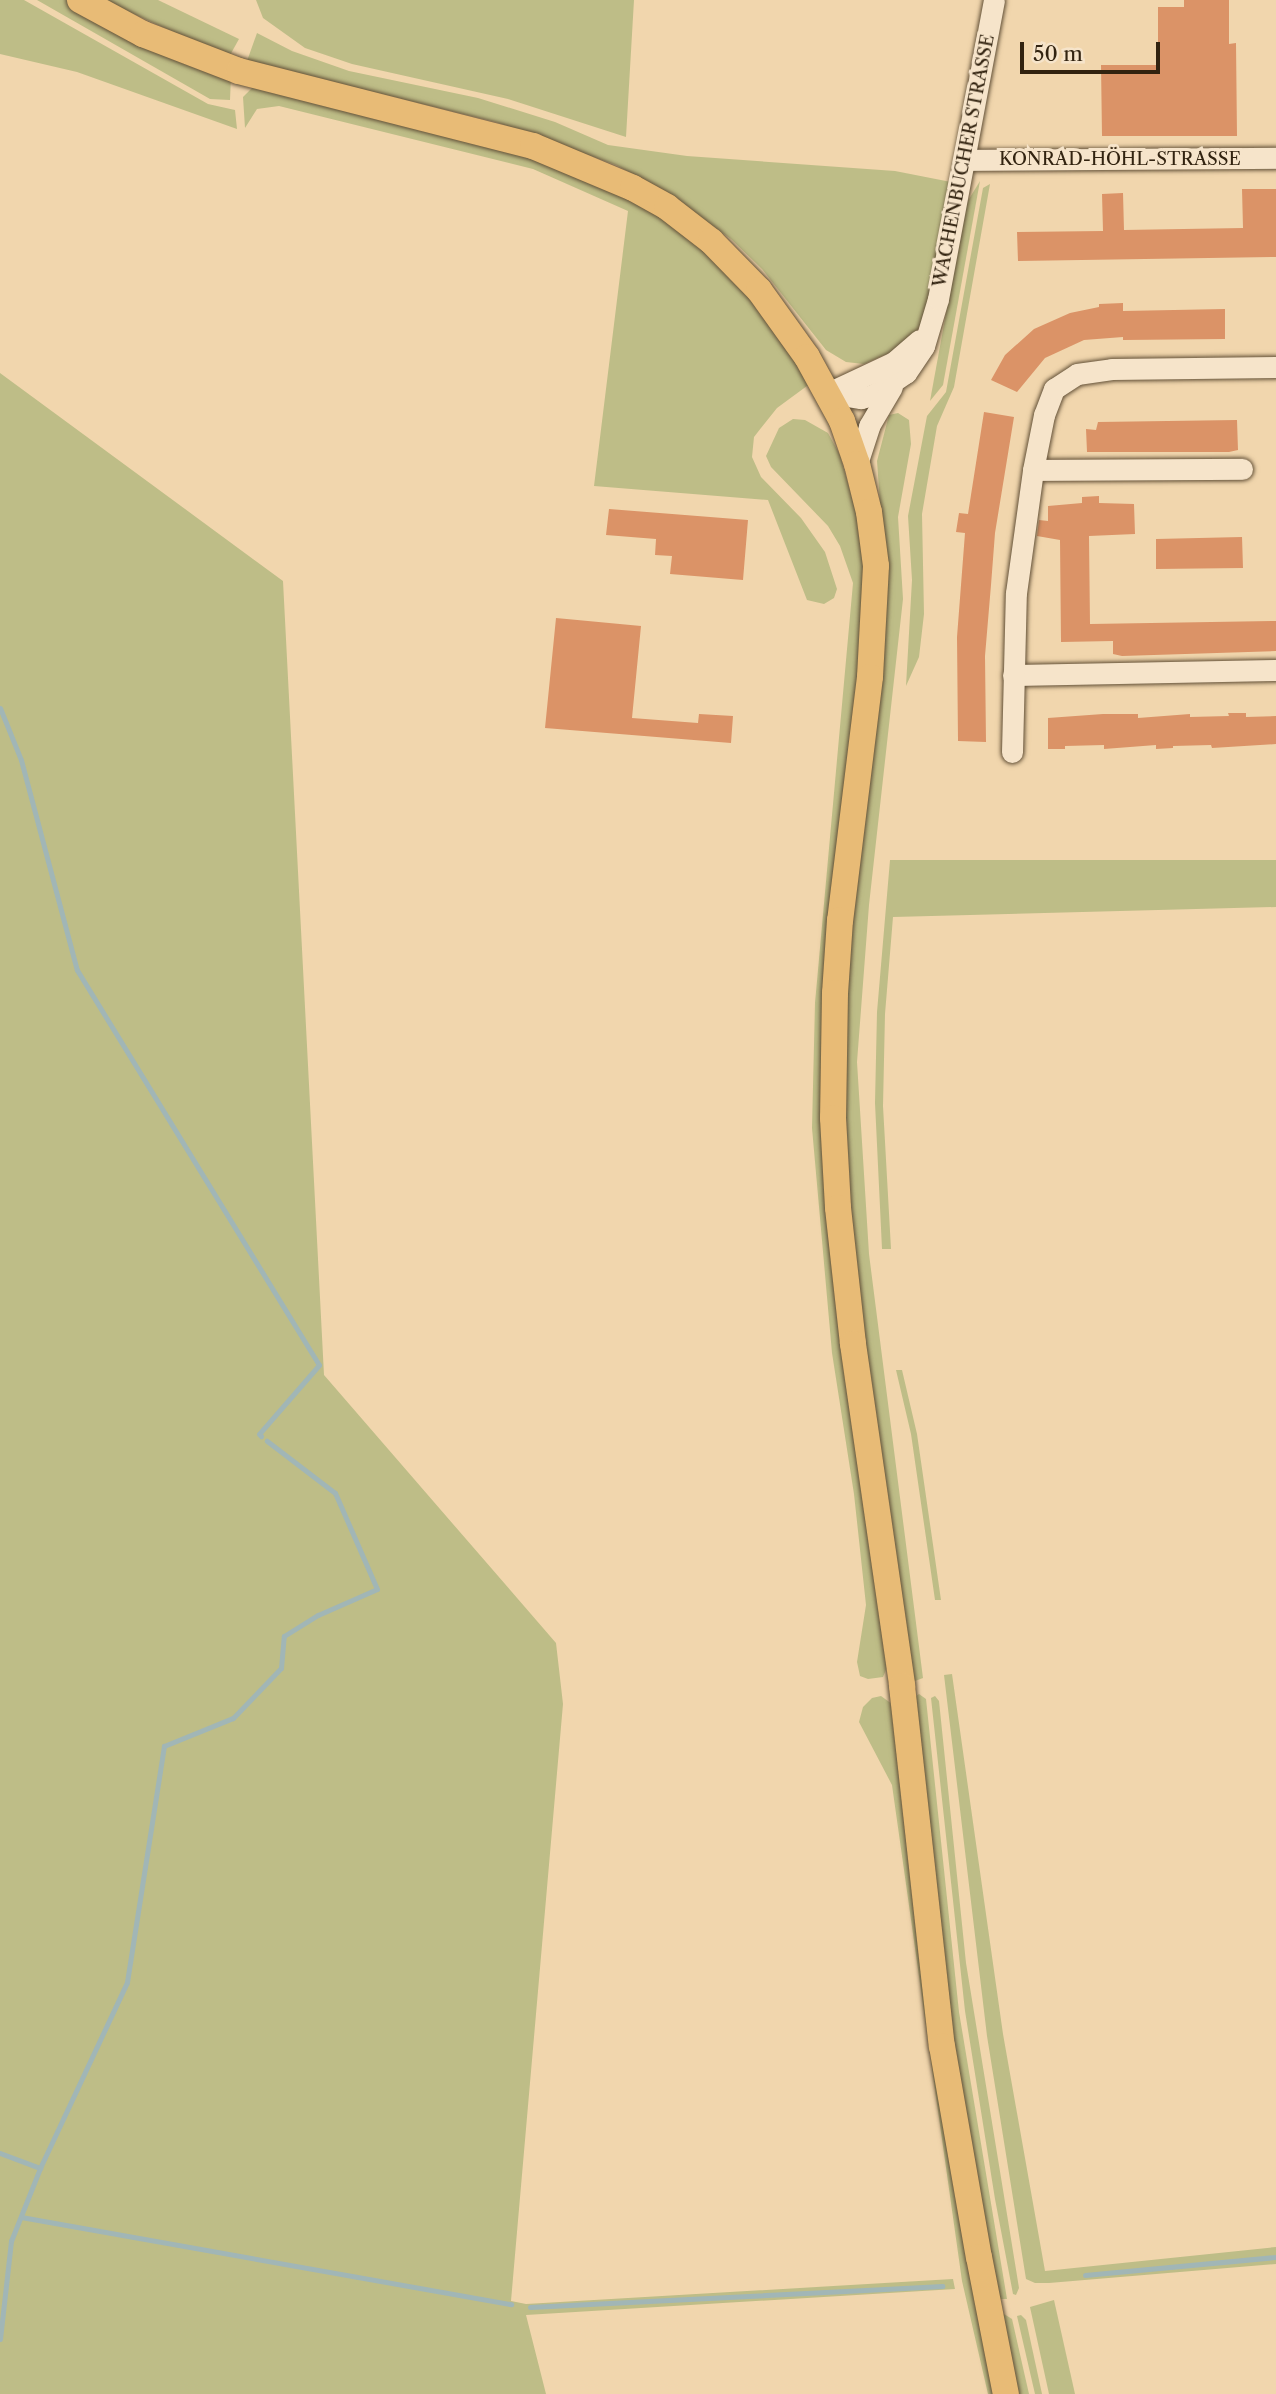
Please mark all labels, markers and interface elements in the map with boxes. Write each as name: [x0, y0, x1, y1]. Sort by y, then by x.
scale bar: [1024, 28, 1164, 72]
street label: WACHENBUCHER STRASSE: [929, 32, 999, 290]
text: 50 m: [1033, 41, 1083, 66]
street label: KONRAD-HÖHL-STRASSE: [999, 148, 1241, 170]

